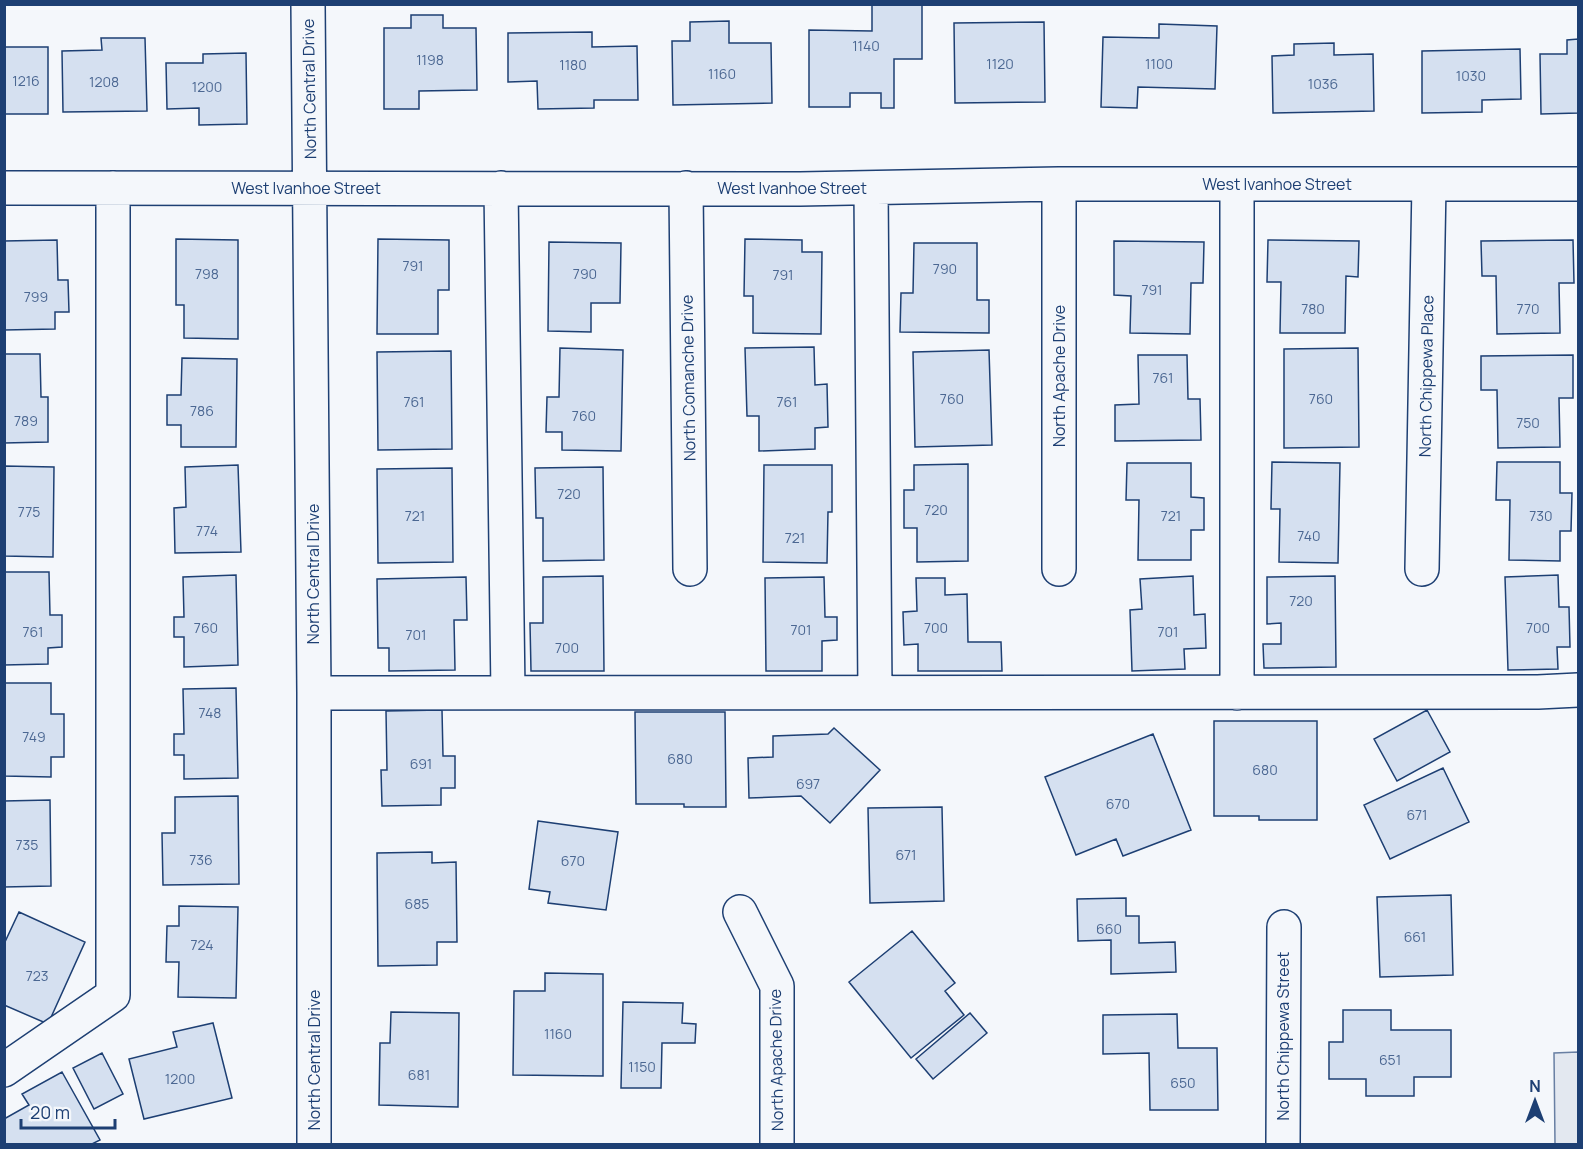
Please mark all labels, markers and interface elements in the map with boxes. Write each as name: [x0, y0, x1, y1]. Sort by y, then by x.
street label: North Central Drive: [297, 19, 321, 159]
house number: 1140: [852, 36, 880, 55]
house number: 1198: [416, 50, 444, 69]
house number: 1120: [986, 54, 1014, 73]
house number: 1100: [1145, 54, 1173, 73]
house number: 1180: [559, 55, 587, 74]
house number: 1160: [708, 64, 736, 83]
house number: 1030: [1456, 66, 1486, 85]
house number: 1216: [12, 71, 40, 90]
house number: 1208: [89, 72, 119, 91]
house number: 1036: [1308, 74, 1338, 93]
house number: 1200: [192, 77, 222, 96]
street label: West Ivanhoe Street: [1202, 173, 1352, 195]
street label: West Ivanhoe Street: [231, 177, 381, 199]
street label: West Ivanhoe Street: [717, 177, 867, 199]
house number: 791: [402, 256, 424, 275]
house number: 790: [933, 259, 957, 278]
house number: 798: [195, 264, 219, 283]
house number: 790: [573, 264, 597, 283]
house number: 791: [772, 265, 794, 284]
house number: 791: [1141, 280, 1163, 299]
house number: 799: [24, 287, 48, 306]
street label: North Comanche Drive: [676, 295, 700, 461]
street label: North Chippewa Place: [1414, 295, 1438, 457]
house number: 780: [1301, 299, 1325, 318]
house number: 770: [1517, 299, 1539, 318]
street label: North Apache Drive: [1048, 305, 1070, 447]
house number: 761: [1153, 368, 1173, 387]
house number: 760: [940, 389, 964, 408]
house number: 760: [1309, 389, 1333, 408]
house number: 761: [404, 392, 424, 411]
house number: 761: [777, 392, 797, 411]
house number: 786: [190, 401, 214, 420]
house number: 760: [572, 406, 596, 425]
house number: 789: [14, 411, 38, 430]
house number: 750: [1516, 413, 1540, 432]
house number: 720: [557, 484, 581, 503]
house number: 720: [924, 500, 948, 519]
house number: 775: [18, 502, 40, 521]
street label: North Central Drive: [302, 504, 324, 644]
house number: 721: [405, 506, 425, 525]
house number: 721: [1161, 506, 1181, 525]
house number: 730: [1529, 506, 1553, 525]
house number: 774: [196, 521, 218, 540]
house number: 740: [1297, 526, 1321, 545]
house number: 721: [785, 528, 805, 547]
house number: 720: [1289, 591, 1313, 610]
house number: 760: [194, 618, 218, 637]
house number: 700: [924, 618, 948, 637]
house number: 700: [1526, 618, 1550, 637]
house number: 701: [790, 620, 812, 639]
house number: 761: [23, 622, 43, 641]
house number: 701: [1157, 622, 1179, 641]
house number: 701: [405, 625, 427, 644]
house number: 700: [555, 638, 579, 657]
house number: 748: [199, 703, 221, 722]
house number: 749: [22, 727, 46, 746]
house number: 680: [667, 749, 693, 768]
house number: 691: [410, 754, 432, 773]
house number: 680: [1252, 760, 1278, 779]
house number: 697: [796, 774, 820, 793]
house number: 670: [1106, 794, 1130, 813]
house number: 671: [1406, 805, 1428, 824]
house number: 735: [16, 835, 38, 854]
house number: 671: [895, 845, 917, 864]
house number: 736: [189, 850, 213, 869]
house number: 670: [561, 851, 585, 870]
house number: 685: [405, 894, 429, 913]
house number: 660: [1096, 919, 1122, 938]
house number: 661: [1404, 927, 1426, 946]
house number: 724: [191, 935, 213, 954]
street label: North Chippewa Street: [1272, 952, 1294, 1120]
house number: 723: [26, 966, 48, 985]
street label: North Apache Drive: [764, 989, 788, 1131]
street label: North Central Drive: [303, 990, 325, 1130]
house number: 1160: [544, 1024, 572, 1043]
house number: 651: [1379, 1050, 1401, 1069]
house number: 1150: [628, 1057, 656, 1076]
house number: 681: [408, 1065, 430, 1084]
house number: 1200: [165, 1069, 195, 1088]
north arrow: [1505, 1071, 1565, 1131]
house number: 650: [1170, 1073, 1196, 1092]
text: N: [1529, 1075, 1541, 1097]
scale bar: [21, 1092, 116, 1130]
text: 20 m: [30, 1100, 70, 1124]

